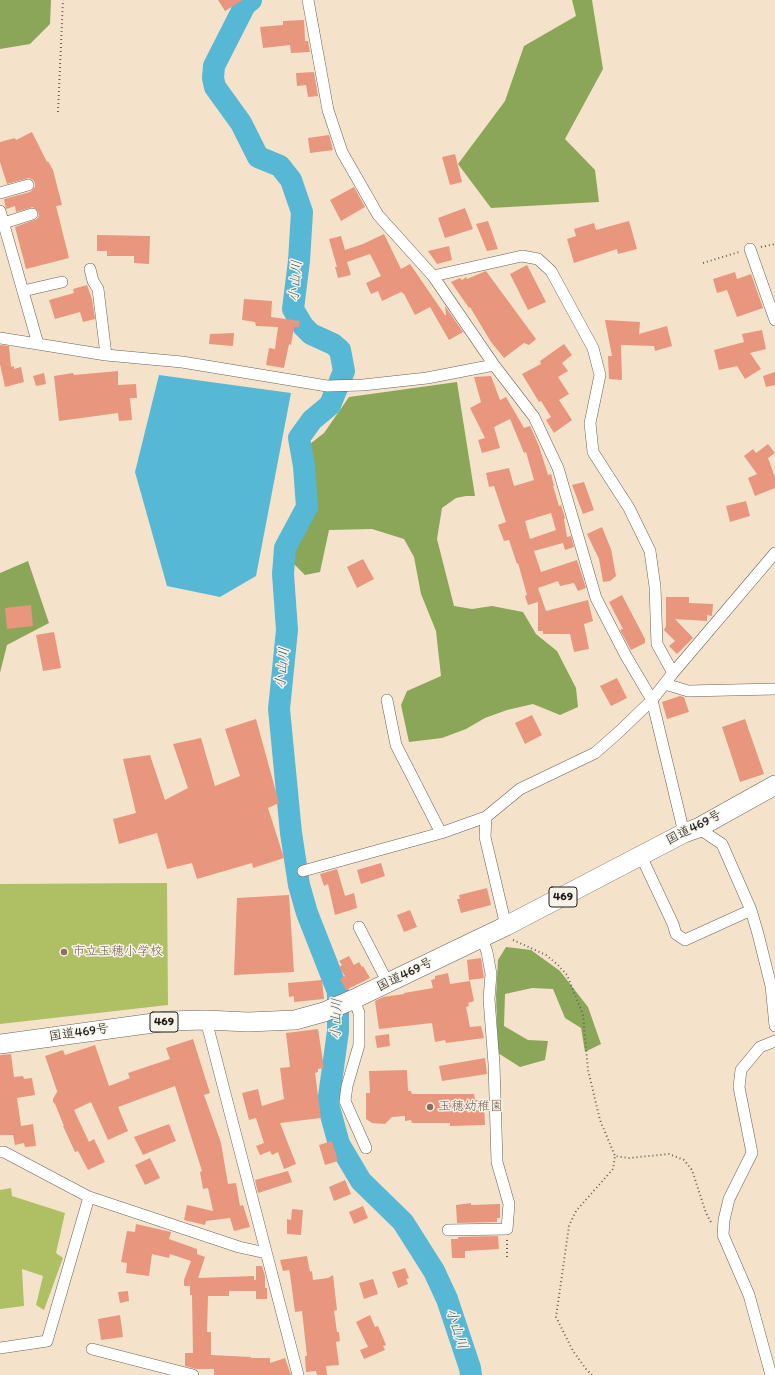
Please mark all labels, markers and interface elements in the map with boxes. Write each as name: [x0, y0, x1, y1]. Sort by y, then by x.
water label: 小山川: [286, 259, 306, 303]
water label: 小山川: [272, 646, 294, 690]
street label: 国道469号: [664, 807, 724, 849]
road number: 469: [549, 887, 577, 907]
place label: 市立玉穂小学校: [72, 944, 163, 960]
marker: 市立玉穂小学校: [59, 947, 69, 957]
street label: 国道469号: [374, 955, 436, 995]
water label: 小山川: [328, 998, 346, 1040]
road number: 469: [150, 1012, 178, 1032]
street label: 国道469号: [48, 1021, 110, 1045]
place label: 玉穂幼稚園: [438, 1099, 503, 1115]
marker: 玉穂幼稚園: [425, 1102, 435, 1112]
water label: 小山川: [442, 1306, 470, 1352]

